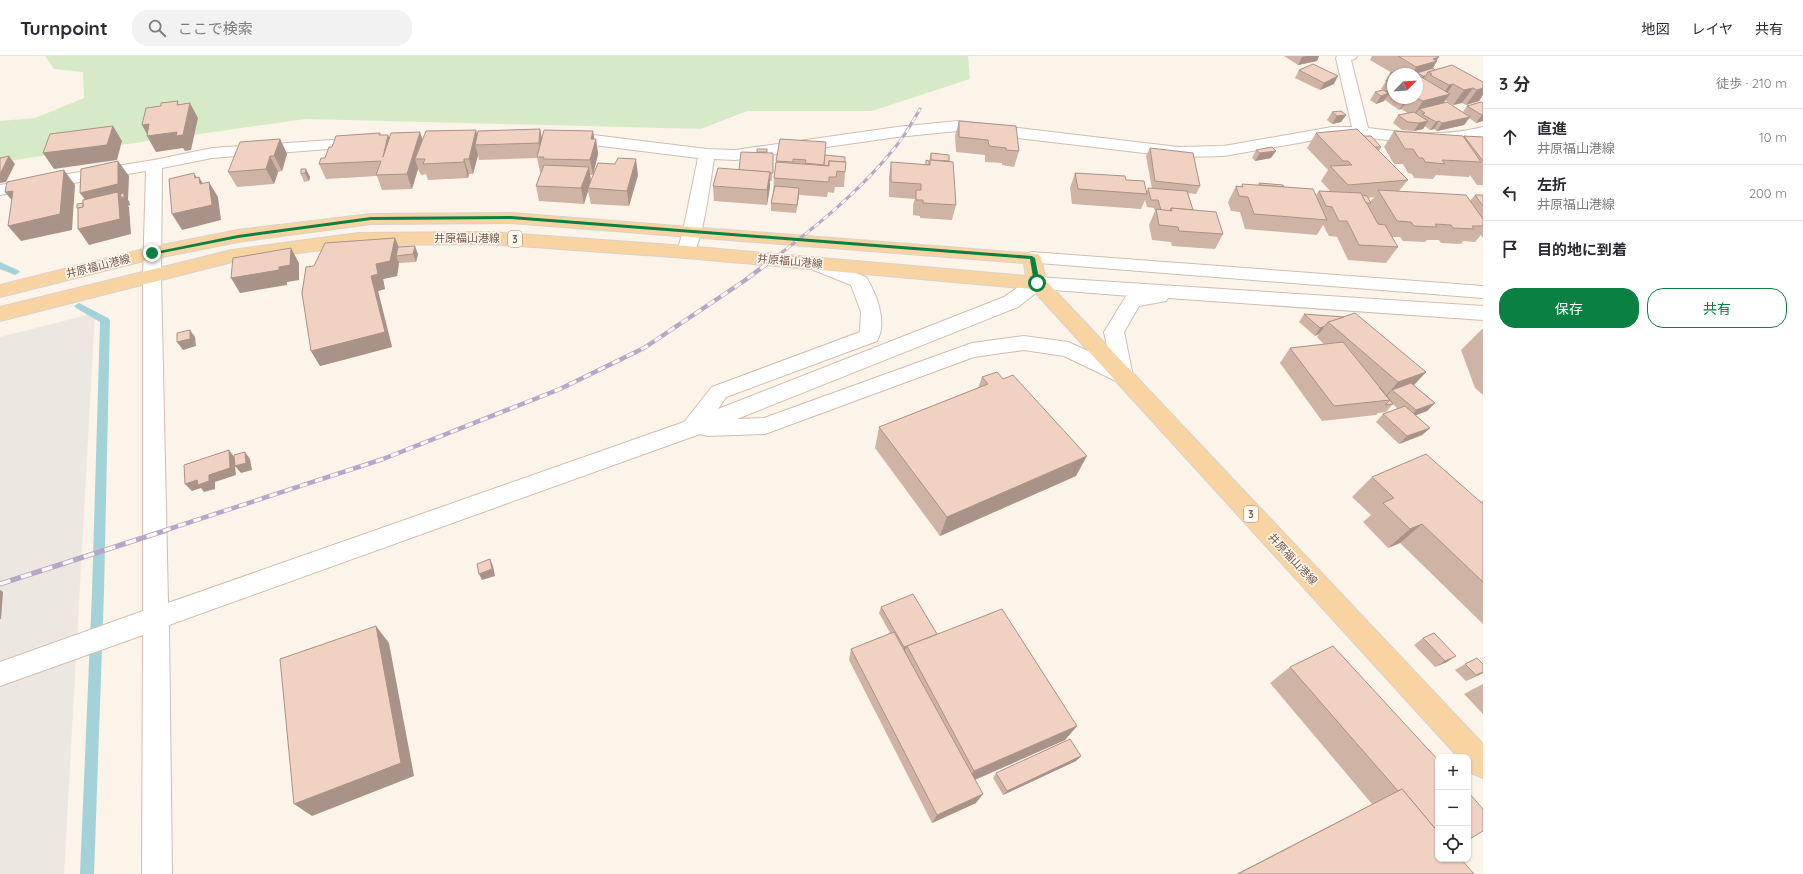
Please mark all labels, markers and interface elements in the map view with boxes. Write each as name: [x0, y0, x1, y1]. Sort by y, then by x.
search box: [132, 10, 412, 46]
text: Turnpoint: [20, 16, 108, 40]
icon: search: [146, 17, 168, 39]
text: ここで検索: [178, 19, 253, 38]
text: 地図: [1641, 20, 1669, 38]
text: レイヤ: [1691, 20, 1733, 38]
text: 共有: [1755, 20, 1783, 38]
north arrow: [1387, 68, 1423, 104]
text: 3 分: [1499, 73, 1530, 94]
text: 徒歩 · 210 m: [1716, 75, 1787, 91]
text: 直進: [1537, 119, 1567, 138]
icon: ahead: [1499, 126, 1521, 148]
text: 10 m: [1759, 129, 1787, 145]
text: 井原福山港線: [1537, 140, 1615, 156]
text: 左折: [1537, 175, 1567, 194]
icon: left: [1499, 182, 1521, 204]
text: 200 m: [1749, 185, 1787, 201]
text: 井原福山港線: [1537, 196, 1615, 212]
street label: 井原福山港線: [434, 231, 500, 245]
road number: 3: [508, 231, 522, 247]
icon: arrive: [1499, 238, 1521, 260]
text: 目的地に到着: [1537, 240, 1627, 259]
route end: [143, 244, 161, 262]
street label: 井原福山港線: [64, 251, 132, 281]
street label: 井原福山港線: [757, 251, 823, 271]
route start: [1028, 274, 1046, 292]
button: 保存: [1499, 288, 1639, 328]
button: 共有: [1647, 288, 1787, 328]
road number: 3: [1244, 506, 1258, 522]
street label: 井原福山港線: [1265, 530, 1321, 588]
map controls: [1435, 754, 1471, 862]
button: +: [1435, 754, 1471, 790]
button: −: [1435, 790, 1471, 826]
button: locate: [1435, 826, 1471, 862]

